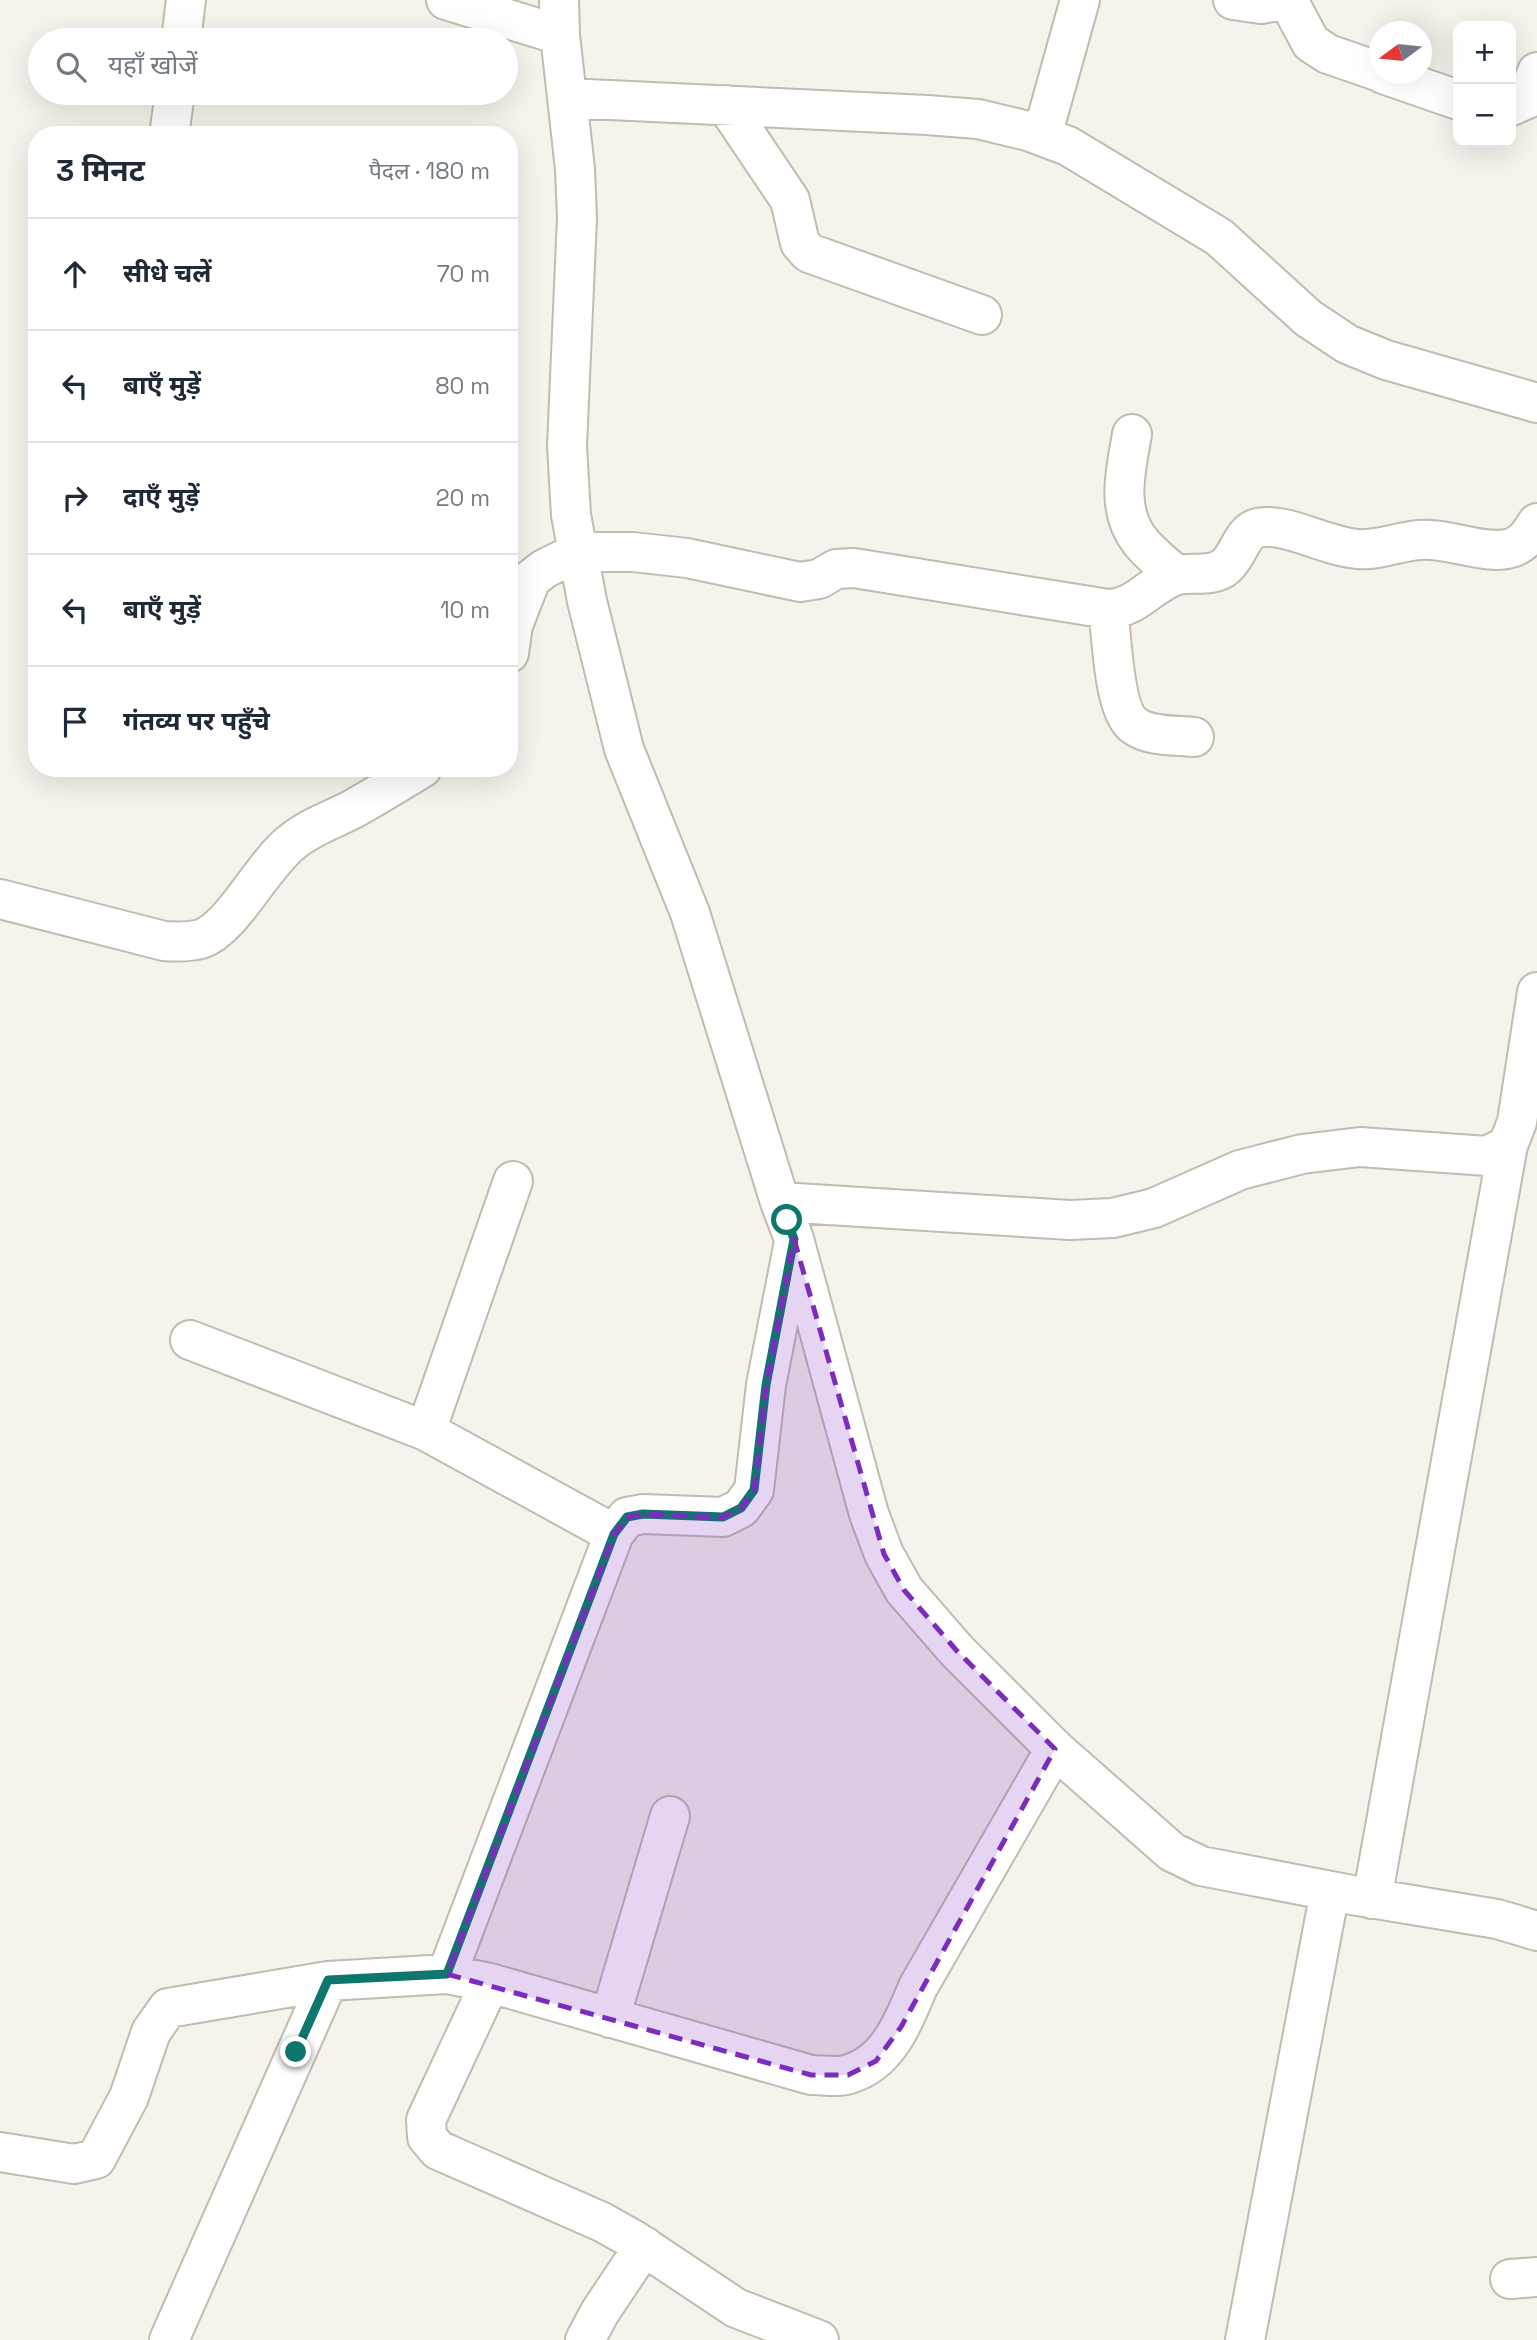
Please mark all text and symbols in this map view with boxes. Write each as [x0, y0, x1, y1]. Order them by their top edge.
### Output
north arrow [1369, 21, 1432, 84]
map controls [1453, 21, 1516, 147]
button: + [1453, 21, 1516, 84]
search box [28, 28, 518, 105]
icon: search [52, 48, 90, 86]
text: यहाँ खोजें [108, 48, 198, 82]
button: − [1453, 84, 1516, 147]
text: 3 मिनट [56, 151, 145, 190]
text: पैदल · 180 m [369, 156, 490, 186]
icon: ahead [56, 255, 94, 293]
text: सीधे चलें [123, 256, 212, 290]
text: 70 m [437, 259, 490, 289]
icon: left [56, 367, 94, 405]
text: बाएँ मुड़ें [123, 368, 201, 402]
text: 80 m [435, 371, 490, 401]
icon: right [56, 479, 94, 517]
text: दाएँ मुड़ें [123, 480, 199, 514]
text: 20 m [436, 483, 490, 513]
icon: left [56, 591, 94, 629]
text: बाएँ मुड़ें [123, 592, 201, 626]
text: 10 m [440, 595, 490, 625]
icon: arrive [56, 703, 94, 741]
text: गंतव्य पर पहुँचे [123, 704, 270, 738]
route start [771, 1204, 802, 1235]
route end [280, 2036, 311, 2067]

